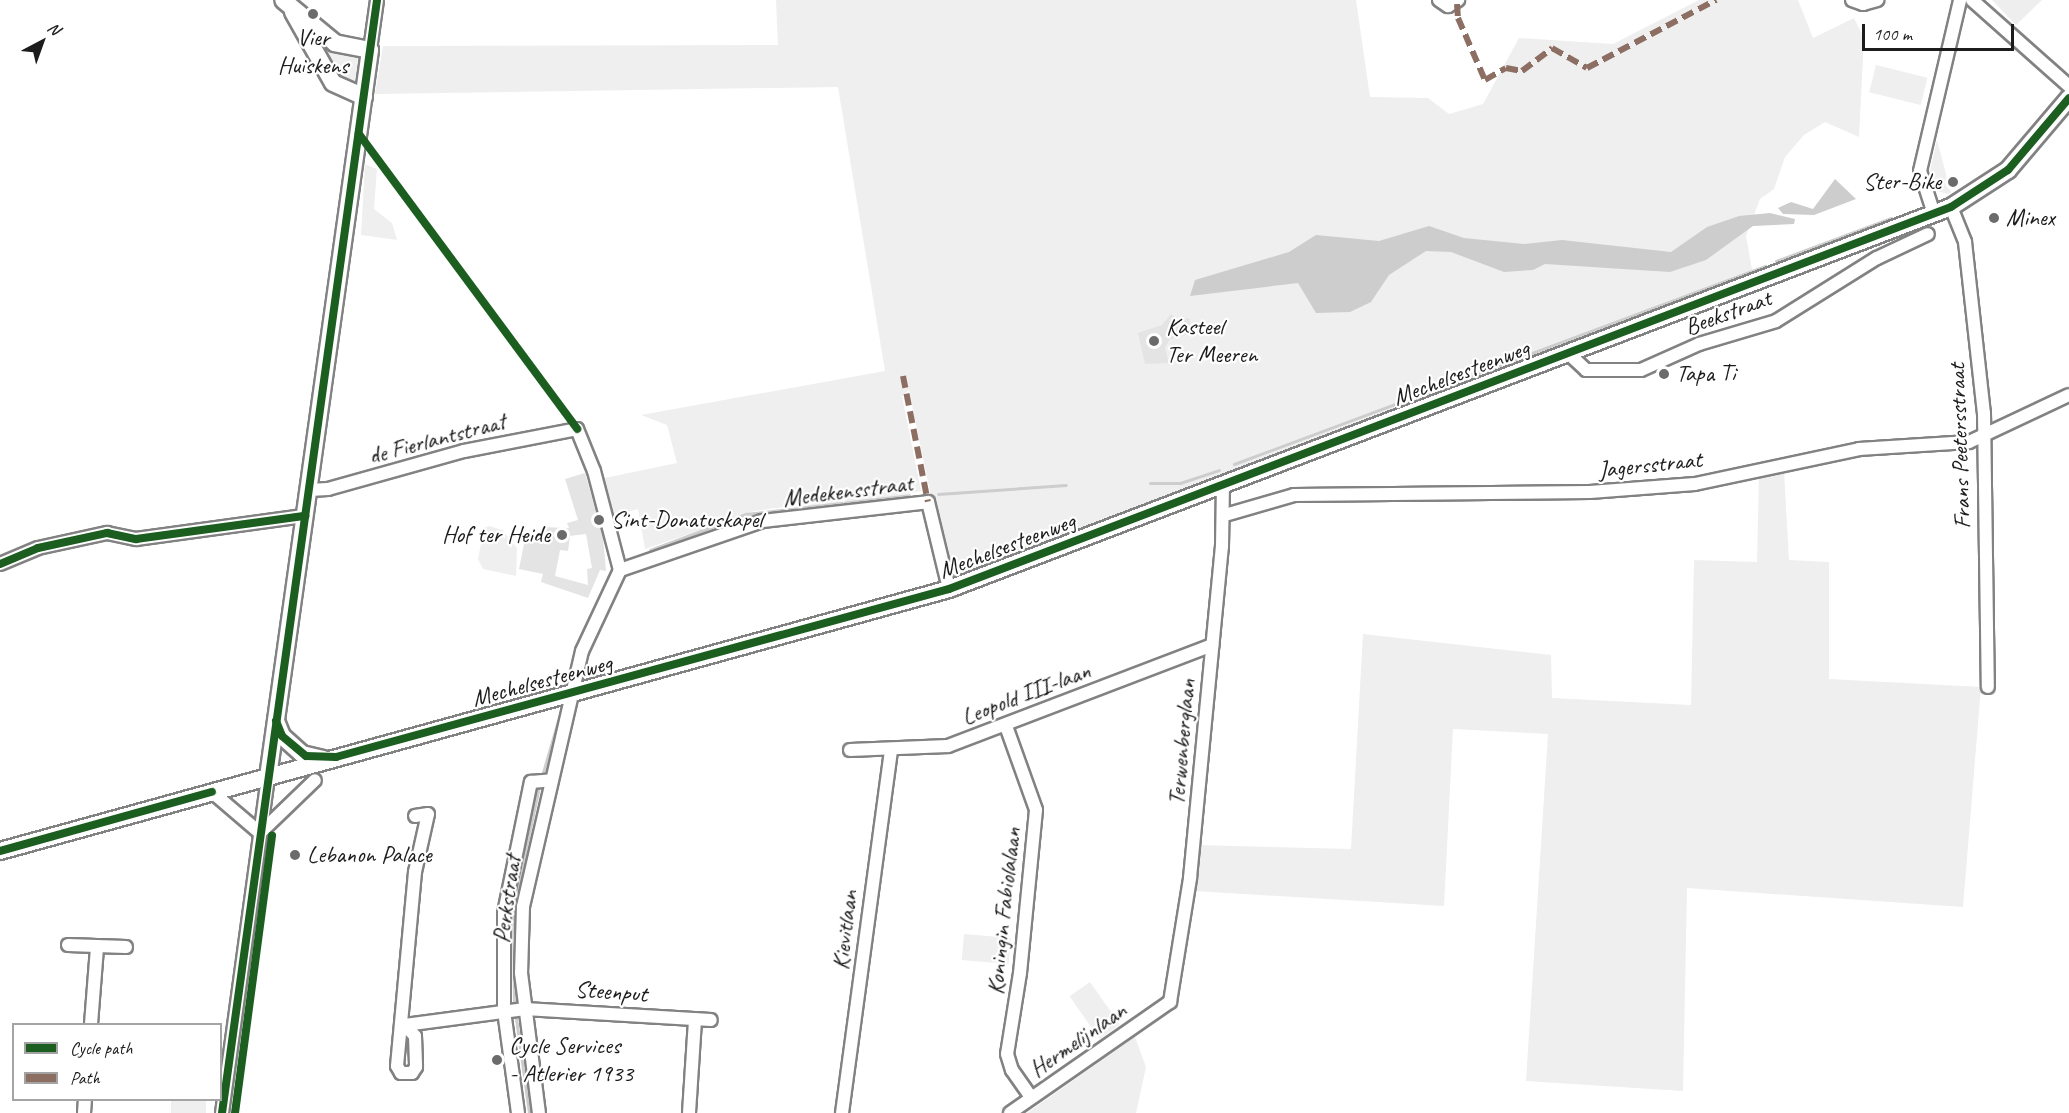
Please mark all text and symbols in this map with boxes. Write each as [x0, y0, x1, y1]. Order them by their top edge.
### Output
marker: Vier Huiskens [306, 7, 320, 21]
north arrow [12, 12, 72, 72]
scale bar [1865, 12, 2016, 50]
text: N [44, 18, 64, 39]
text: 100 m [1873, 23, 1912, 45]
place label: Vier Huiskens [278, 24, 348, 80]
place label: Ster-Bike [1863, 168, 1941, 196]
marker: Ster-Bike [1946, 175, 1960, 189]
place label: Minex [2006, 204, 2055, 232]
marker: Minex [1987, 211, 2001, 225]
street label: Beekstraat [1681, 284, 1775, 342]
place label: Kasteel Ter Meeren [1166, 313, 1257, 369]
marker: Kasteel Ter Meeren [1147, 334, 1161, 348]
street label: Mechelsesteenweg [1389, 334, 1533, 412]
place label: Tapa Ti [1676, 360, 1735, 388]
street label: Frans Peetersstraat [1943, 362, 1977, 530]
marker: Tapa Ti [1657, 367, 1671, 381]
street label: de Fierlantstraat [365, 407, 509, 471]
street label: Jagersstraat [1597, 445, 1703, 485]
street label: Medekensstraat [781, 469, 915, 513]
place label: Sint-Donatuskapel [611, 506, 762, 534]
street label: Mechelsesteenweg [935, 507, 1079, 585]
marker: Sint-Donatuskapel [592, 513, 606, 527]
place label: Hof ter Heide [442, 521, 550, 549]
marker: Hof ter Heide [555, 528, 569, 542]
street label: Mechelsesteenweg [469, 649, 615, 713]
street label: Leopold III-laan [958, 656, 1094, 732]
street label: Terwenberglaan [1162, 678, 1202, 806]
street label: Koningin Fabiolalaan [981, 826, 1027, 996]
place label: Lebanon Palace [307, 841, 432, 869]
marker: Lebanon Palace [288, 848, 302, 862]
street label: Perkstraat [487, 853, 527, 945]
street label: Kievitlaan [826, 889, 864, 971]
street label: Steenput [574, 975, 648, 1009]
street label: Hermelijnlaan [1024, 996, 1132, 1084]
legend [12, 1023, 222, 1101]
place label: Cycle Services - Atlerier 1933 [509, 1032, 633, 1088]
text: Cycle path [70, 1037, 132, 1059]
marker: Cycle Services - Atlerier 1933 [490, 1053, 504, 1067]
text: Path [70, 1067, 100, 1089]

